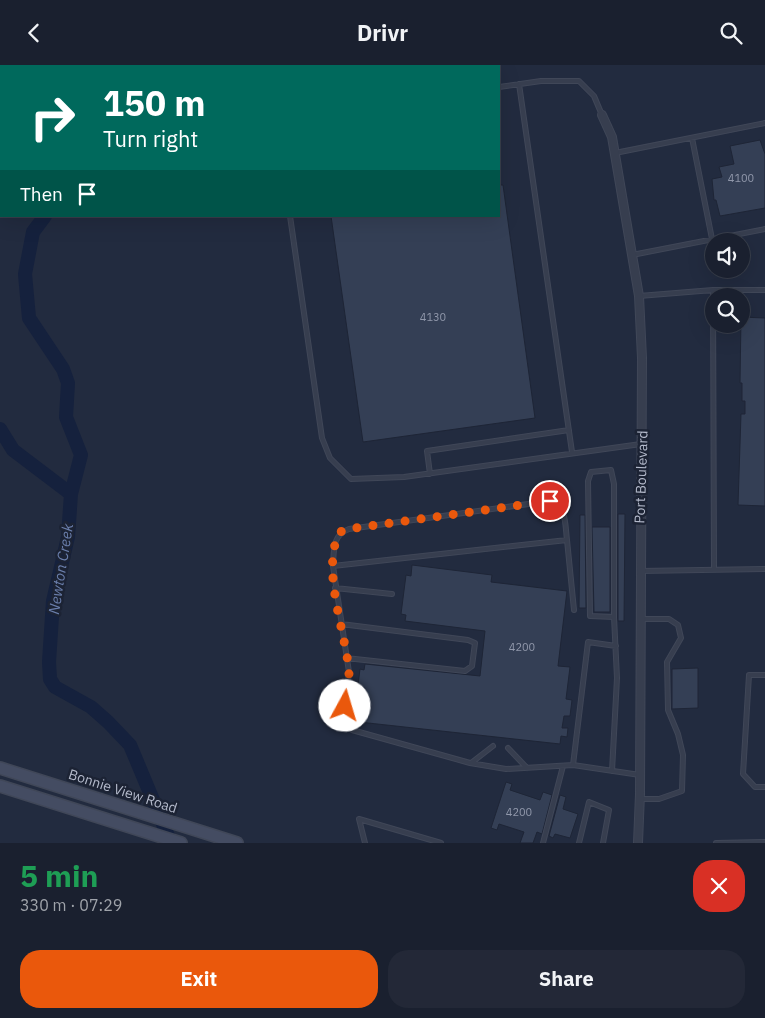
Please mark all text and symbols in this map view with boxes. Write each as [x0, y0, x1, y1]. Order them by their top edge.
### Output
text: Drivr [357, 18, 408, 47]
icon: back [20, 19, 48, 47]
icon: search [717, 19, 745, 47]
text: 150 m [103, 80, 206, 126]
icon: right [20, 85, 85, 150]
text: Turn right [103, 124, 198, 153]
house number: 4100 [728, 171, 754, 185]
icon: arrive [73, 180, 101, 208]
text: Then [20, 182, 63, 206]
map controls [705, 233, 750, 333]
button: sound [705, 233, 750, 278]
button: search [705, 288, 750, 333]
house number: 4130 [420, 310, 446, 324]
street label: Port Boulevard [630, 430, 652, 524]
pin [529, 480, 571, 522]
icon: arrive [536, 487, 564, 515]
water label: Newton Creek [44, 522, 77, 616]
house number: 4200 [509, 640, 535, 654]
position arrow [318, 679, 370, 731]
street label: Bonnie View Road [66, 765, 180, 817]
house number: 4200 [506, 805, 532, 819]
text: 5 min [20, 856, 98, 895]
button: close [693, 860, 745, 912]
text: 330 m · 07:29 [20, 895, 122, 915]
button: Exit [20, 950, 378, 1008]
button: Share [388, 950, 745, 1008]

